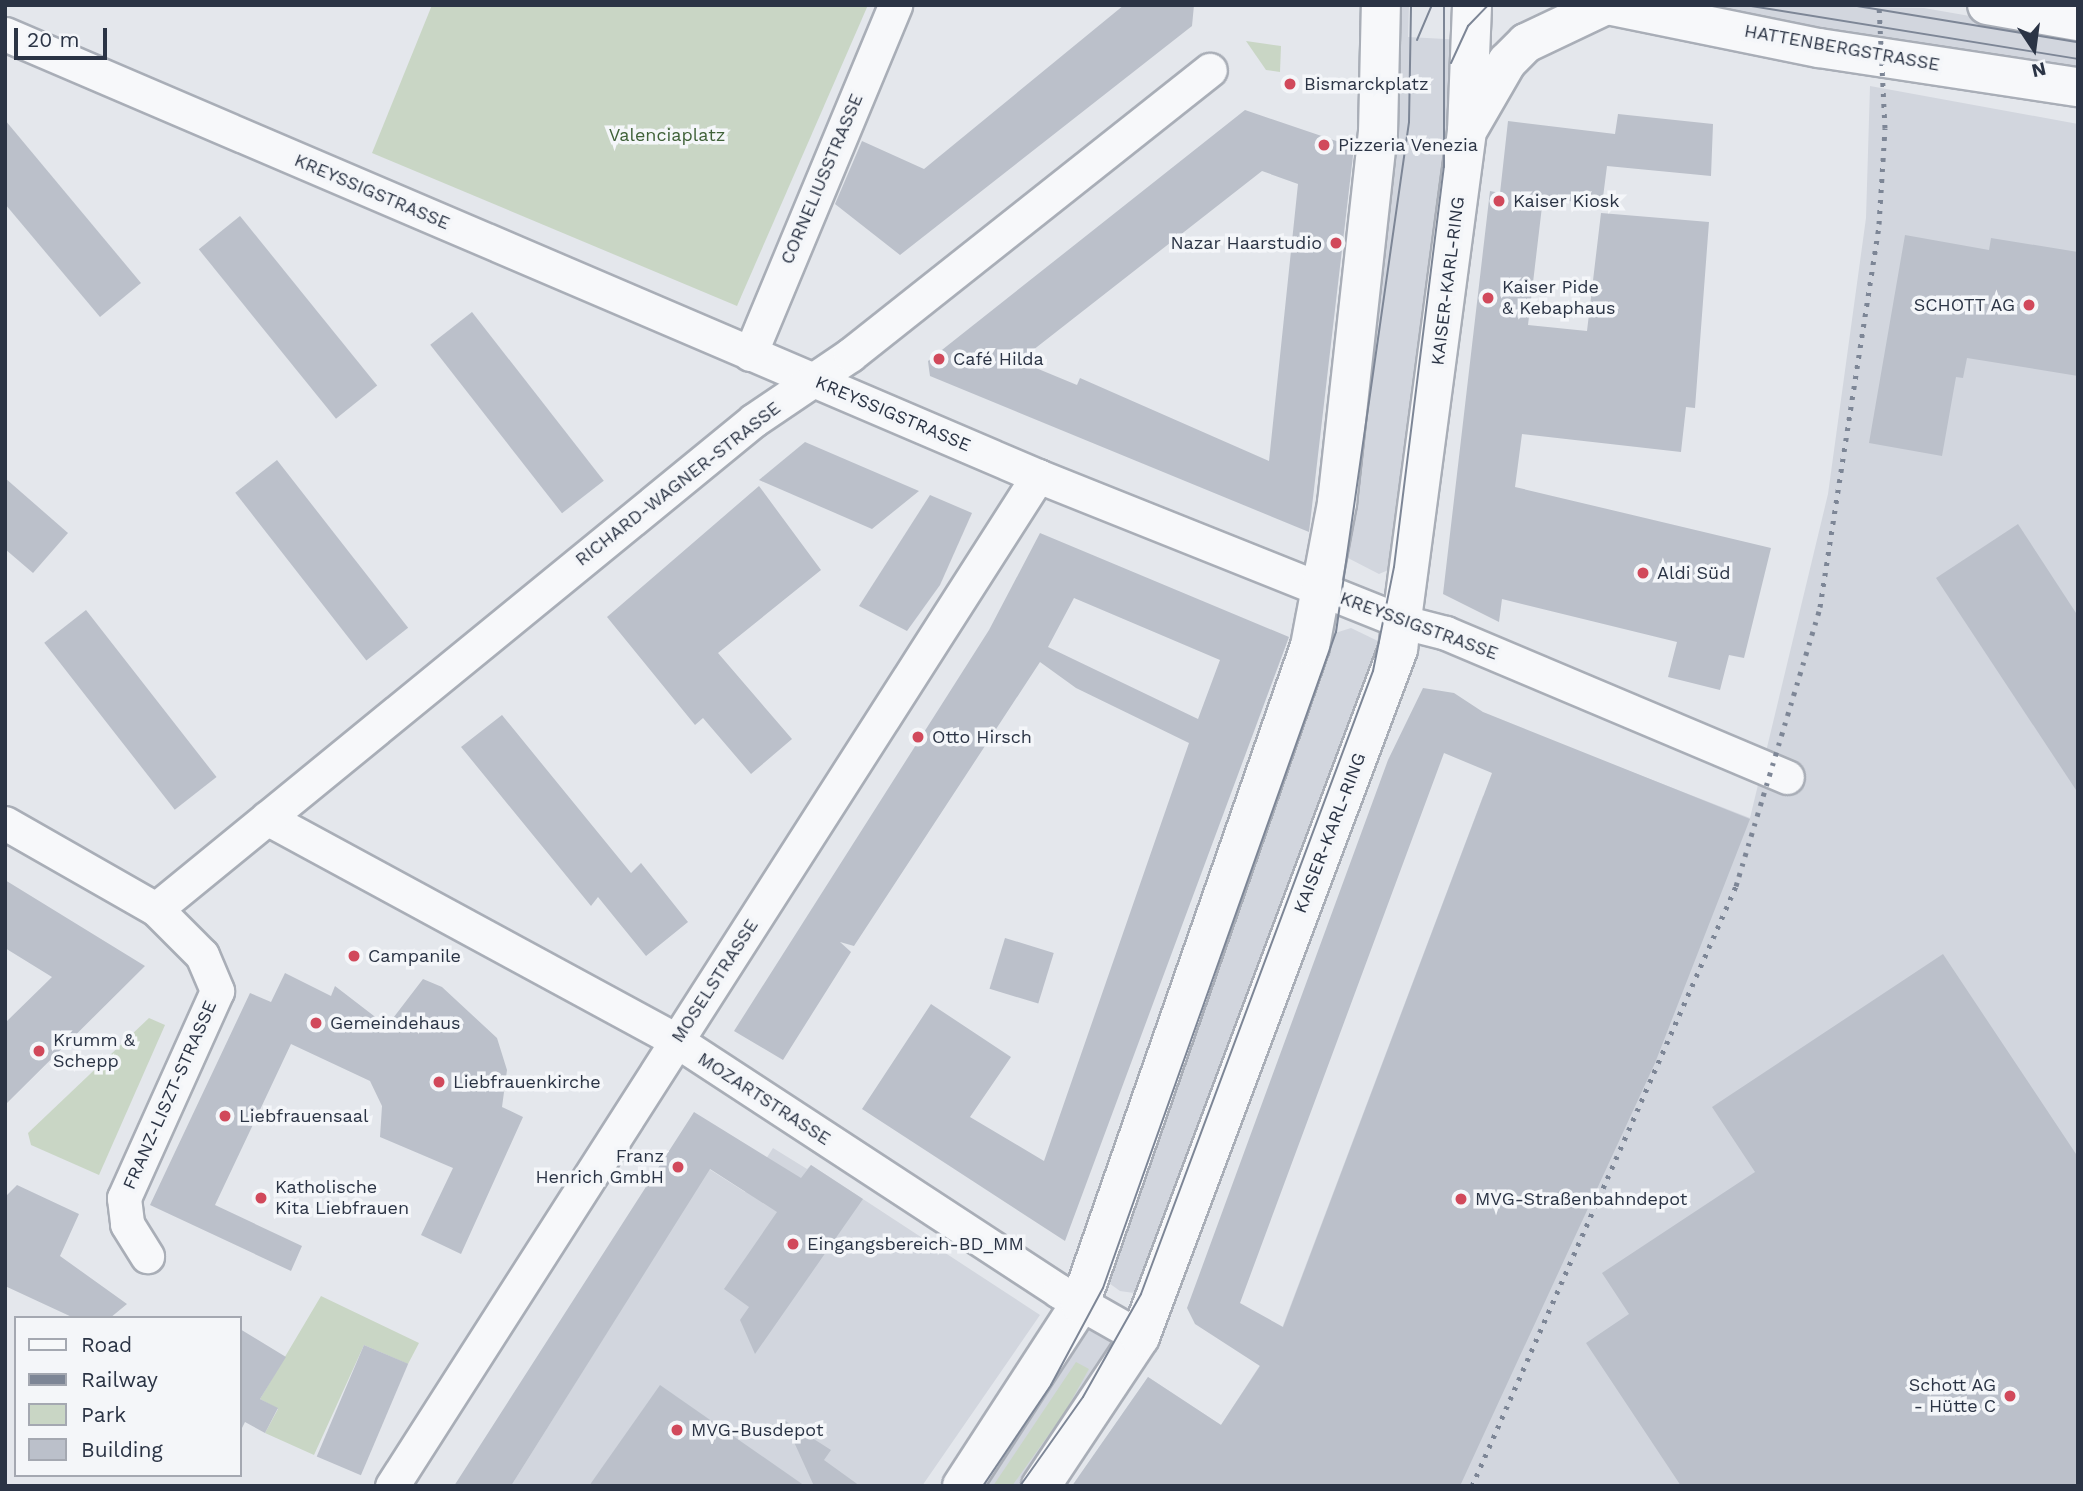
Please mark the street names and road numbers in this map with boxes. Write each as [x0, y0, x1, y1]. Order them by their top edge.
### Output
street label: HATTENBERGSTRASSE [1743, 20, 1941, 76]
street label: CORNELIUSSTRASSE [776, 91, 868, 267]
street label: KREYSSIGSTRASSE [291, 149, 453, 235]
street label: KAISER-KARL-RING [1427, 195, 1469, 367]
street label: KREYSSIGSTRASSE [812, 371, 974, 457]
street label: RICHARD-WAGNER-STRASSE [571, 397, 785, 571]
street label: KREYSSIGSTRASSE [1337, 587, 1501, 665]
street label: KAISER-KARL-RING [1289, 750, 1371, 916]
street label: MOSELSTRASSE [667, 915, 763, 1047]
street label: FRANZ-LISZT-STRASSE [119, 997, 221, 1193]
street label: MOZARTSTRASSE [694, 1048, 834, 1150]

